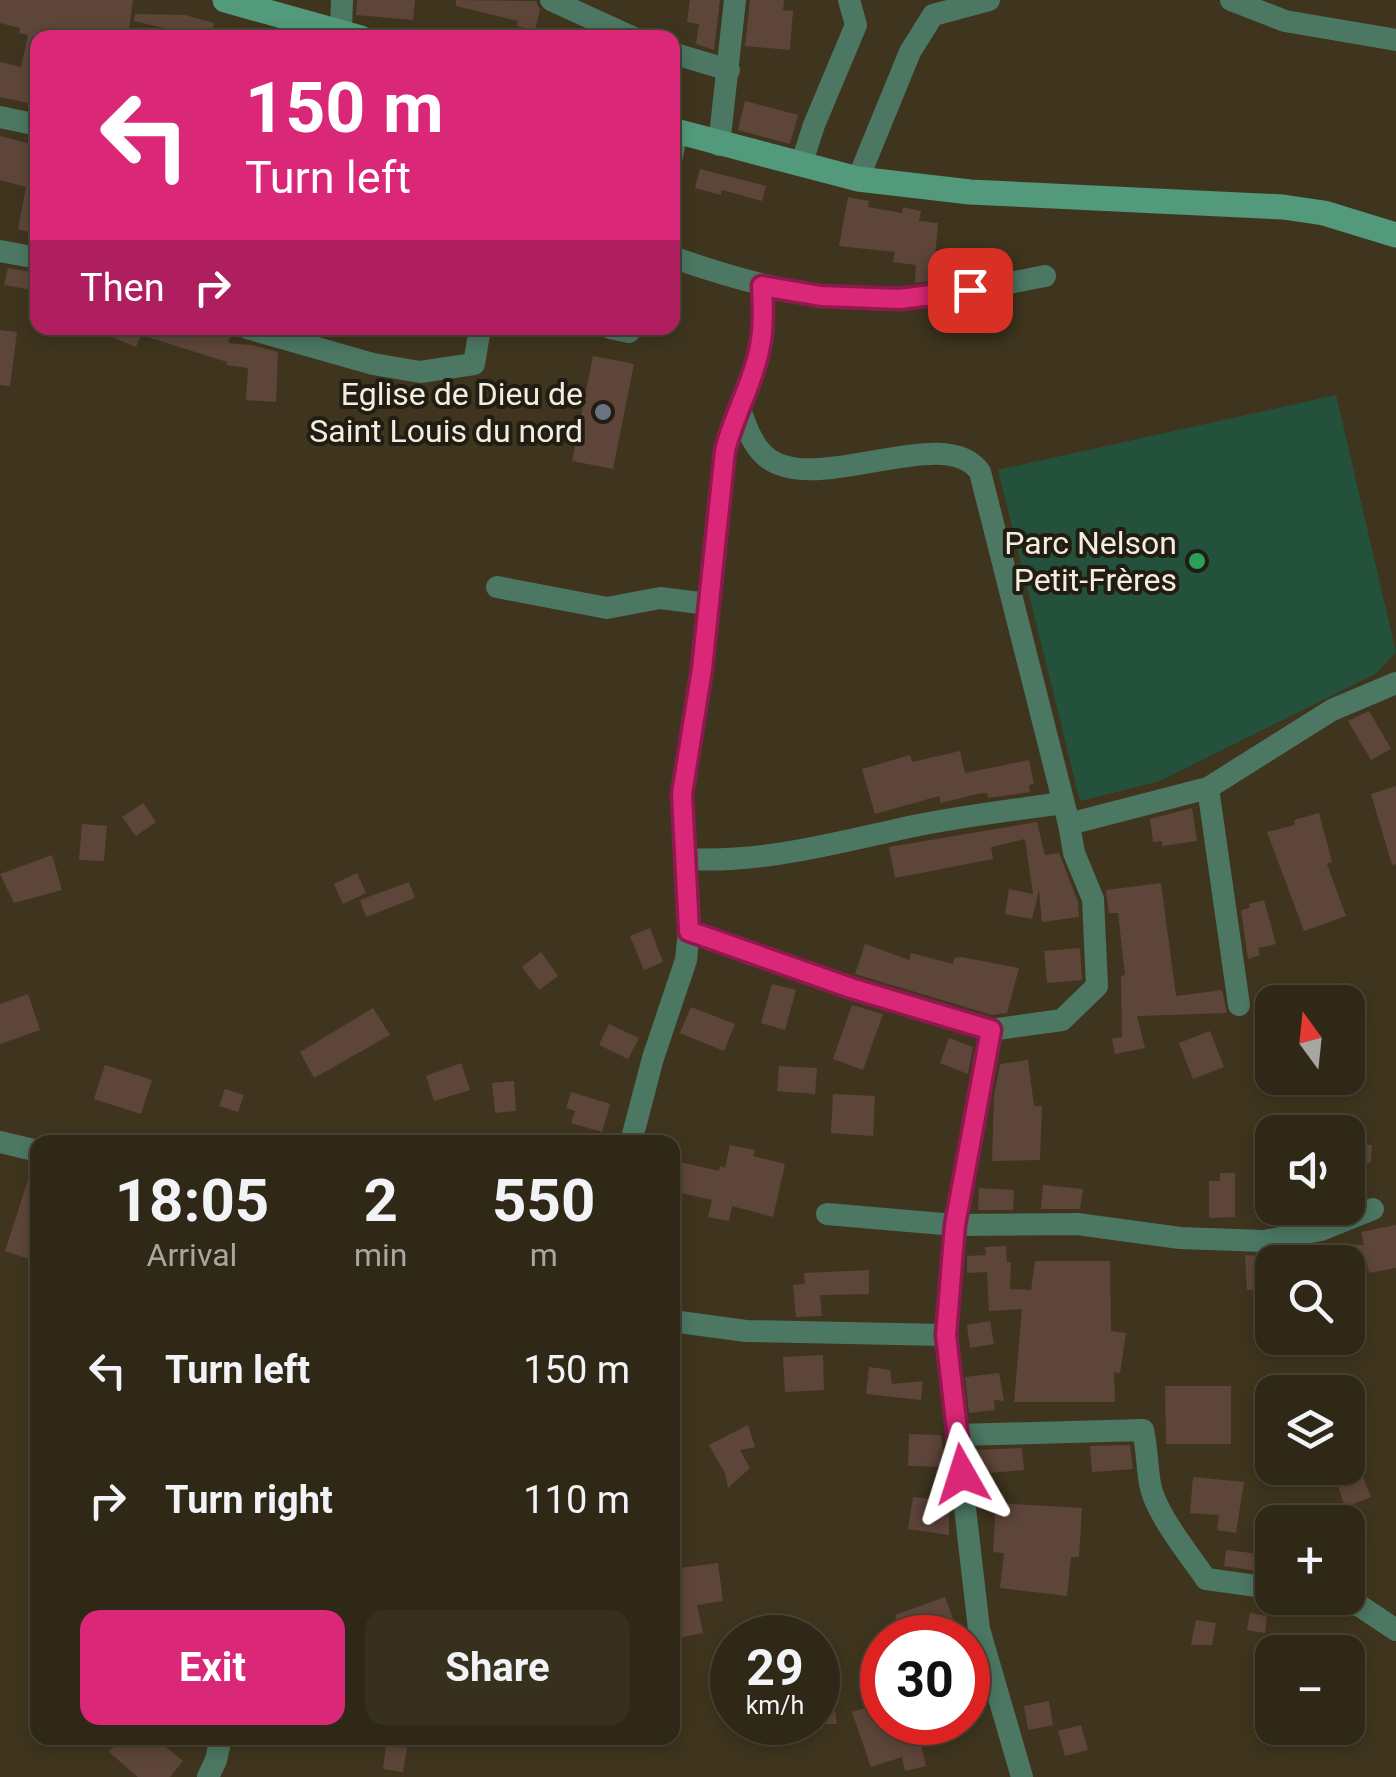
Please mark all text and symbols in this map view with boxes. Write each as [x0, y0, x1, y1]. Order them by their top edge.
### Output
text: 150 m [245, 67, 444, 149]
icon: left [80, 70, 210, 200]
text: Turn left [245, 151, 411, 204]
pin [928, 248, 1013, 333]
icon: right [185, 260, 240, 315]
icon: arrive [943, 263, 998, 318]
text: Then [80, 266, 165, 310]
place label: Eglise de Dieu de Saint Louis du nord [309, 375, 583, 450]
marker: Eglise de Dieu de Saint Louis du nord [592, 401, 614, 423]
place label: Parc Nelson Petit-Frères [1004, 524, 1177, 599]
marker: Parc Nelson Petit-Frères [1186, 550, 1208, 572]
north arrow [1255, 985, 1365, 1095]
map controls [1255, 985, 1365, 1745]
button: sound [1255, 1115, 1365, 1225]
text: 18:05 [115, 1165, 269, 1236]
text: 2 [363, 1165, 398, 1236]
text: 550 [492, 1165, 595, 1236]
text: Arrival [147, 1236, 237, 1274]
text: min [354, 1236, 407, 1274]
text: m [530, 1236, 558, 1274]
button: search [1255, 1245, 1365, 1355]
icon: left [80, 1343, 135, 1398]
text: Turn left [165, 1348, 310, 1392]
text: 150 m [523, 1348, 630, 1392]
button: layers [1255, 1375, 1365, 1485]
position arrow [910, 1422, 1014, 1526]
icon: right [80, 1473, 135, 1528]
text: Turn right [165, 1478, 333, 1522]
text: 110 m [523, 1478, 630, 1522]
button: + [1255, 1505, 1365, 1615]
button: Exit [80, 1610, 345, 1725]
button: Share [365, 1610, 630, 1725]
speed limit sign: 30 [860, 1615, 990, 1745]
button: − [1255, 1635, 1365, 1745]
text: 29 [746, 1639, 804, 1697]
text: km/h [746, 1691, 804, 1720]

